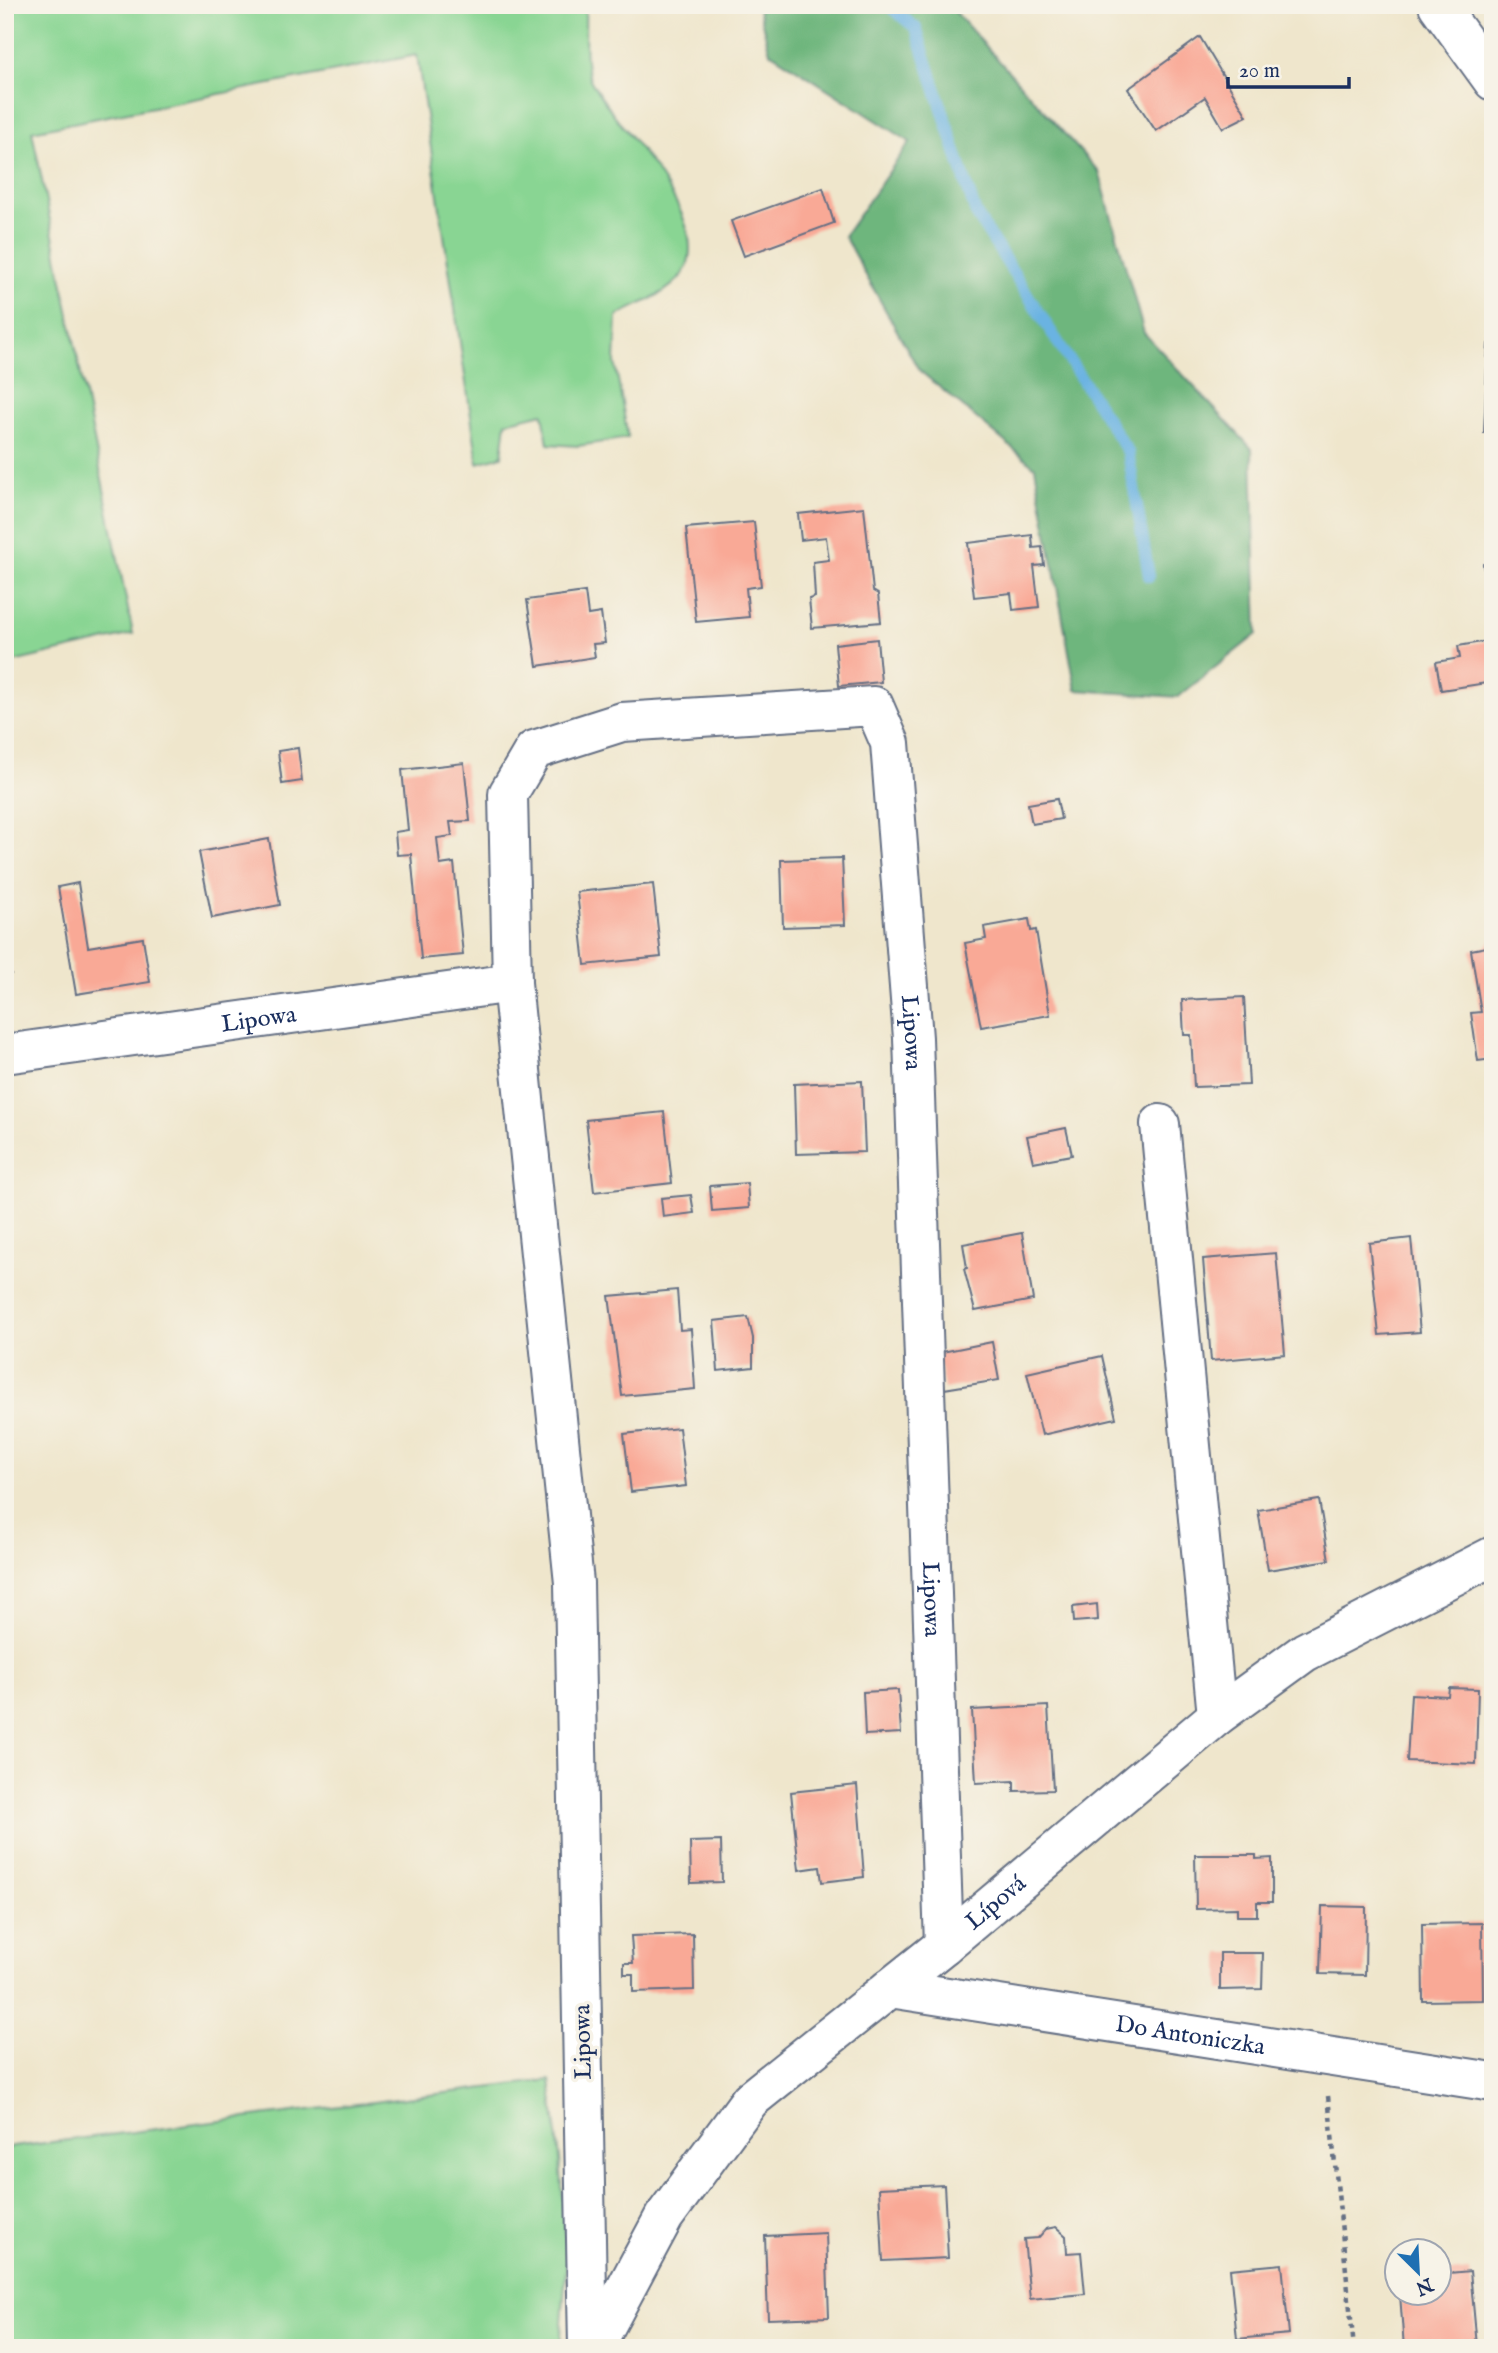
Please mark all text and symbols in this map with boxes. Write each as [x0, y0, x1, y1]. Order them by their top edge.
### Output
scale bar [1228, 46, 1349, 90]
text: 20 m [1239, 58, 1280, 85]
street label: Lipowa [893, 994, 928, 1071]
street label: Lipowa [219, 999, 299, 1041]
street label: Lipowa [914, 1561, 947, 1638]
street label: Lípová [959, 1868, 1034, 1938]
street label: Lipowa [567, 2003, 600, 2080]
street label: Do Antoniczka [1113, 2009, 1268, 2063]
north arrow [1382, 2238, 1452, 2308]
text: N [1411, 2271, 1437, 2300]

